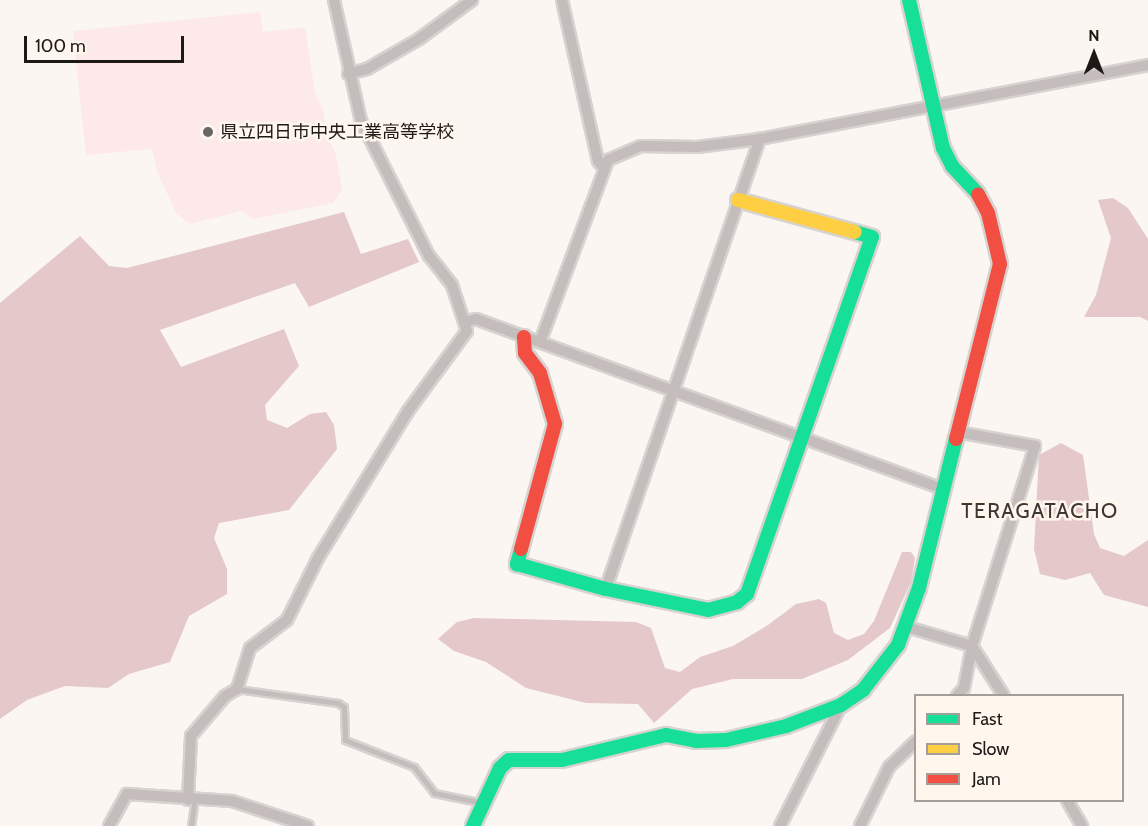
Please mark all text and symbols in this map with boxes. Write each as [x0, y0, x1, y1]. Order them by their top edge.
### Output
scale bar [27, 24, 188, 62]
north arrow [1064, 24, 1124, 84]
text: N [1088, 26, 1100, 45]
text: 100 m [35, 35, 86, 57]
place label: 県立四日市中央工業高等学校 [220, 121, 454, 143]
marker: 県立四日市中央工業高等学校 [201, 125, 215, 139]
district label: TERAGATACHO [961, 498, 1119, 524]
legend [914, 694, 1124, 802]
text: Fast [972, 708, 1003, 730]
text: Slow [972, 738, 1009, 760]
text: Jam [972, 768, 1001, 790]

